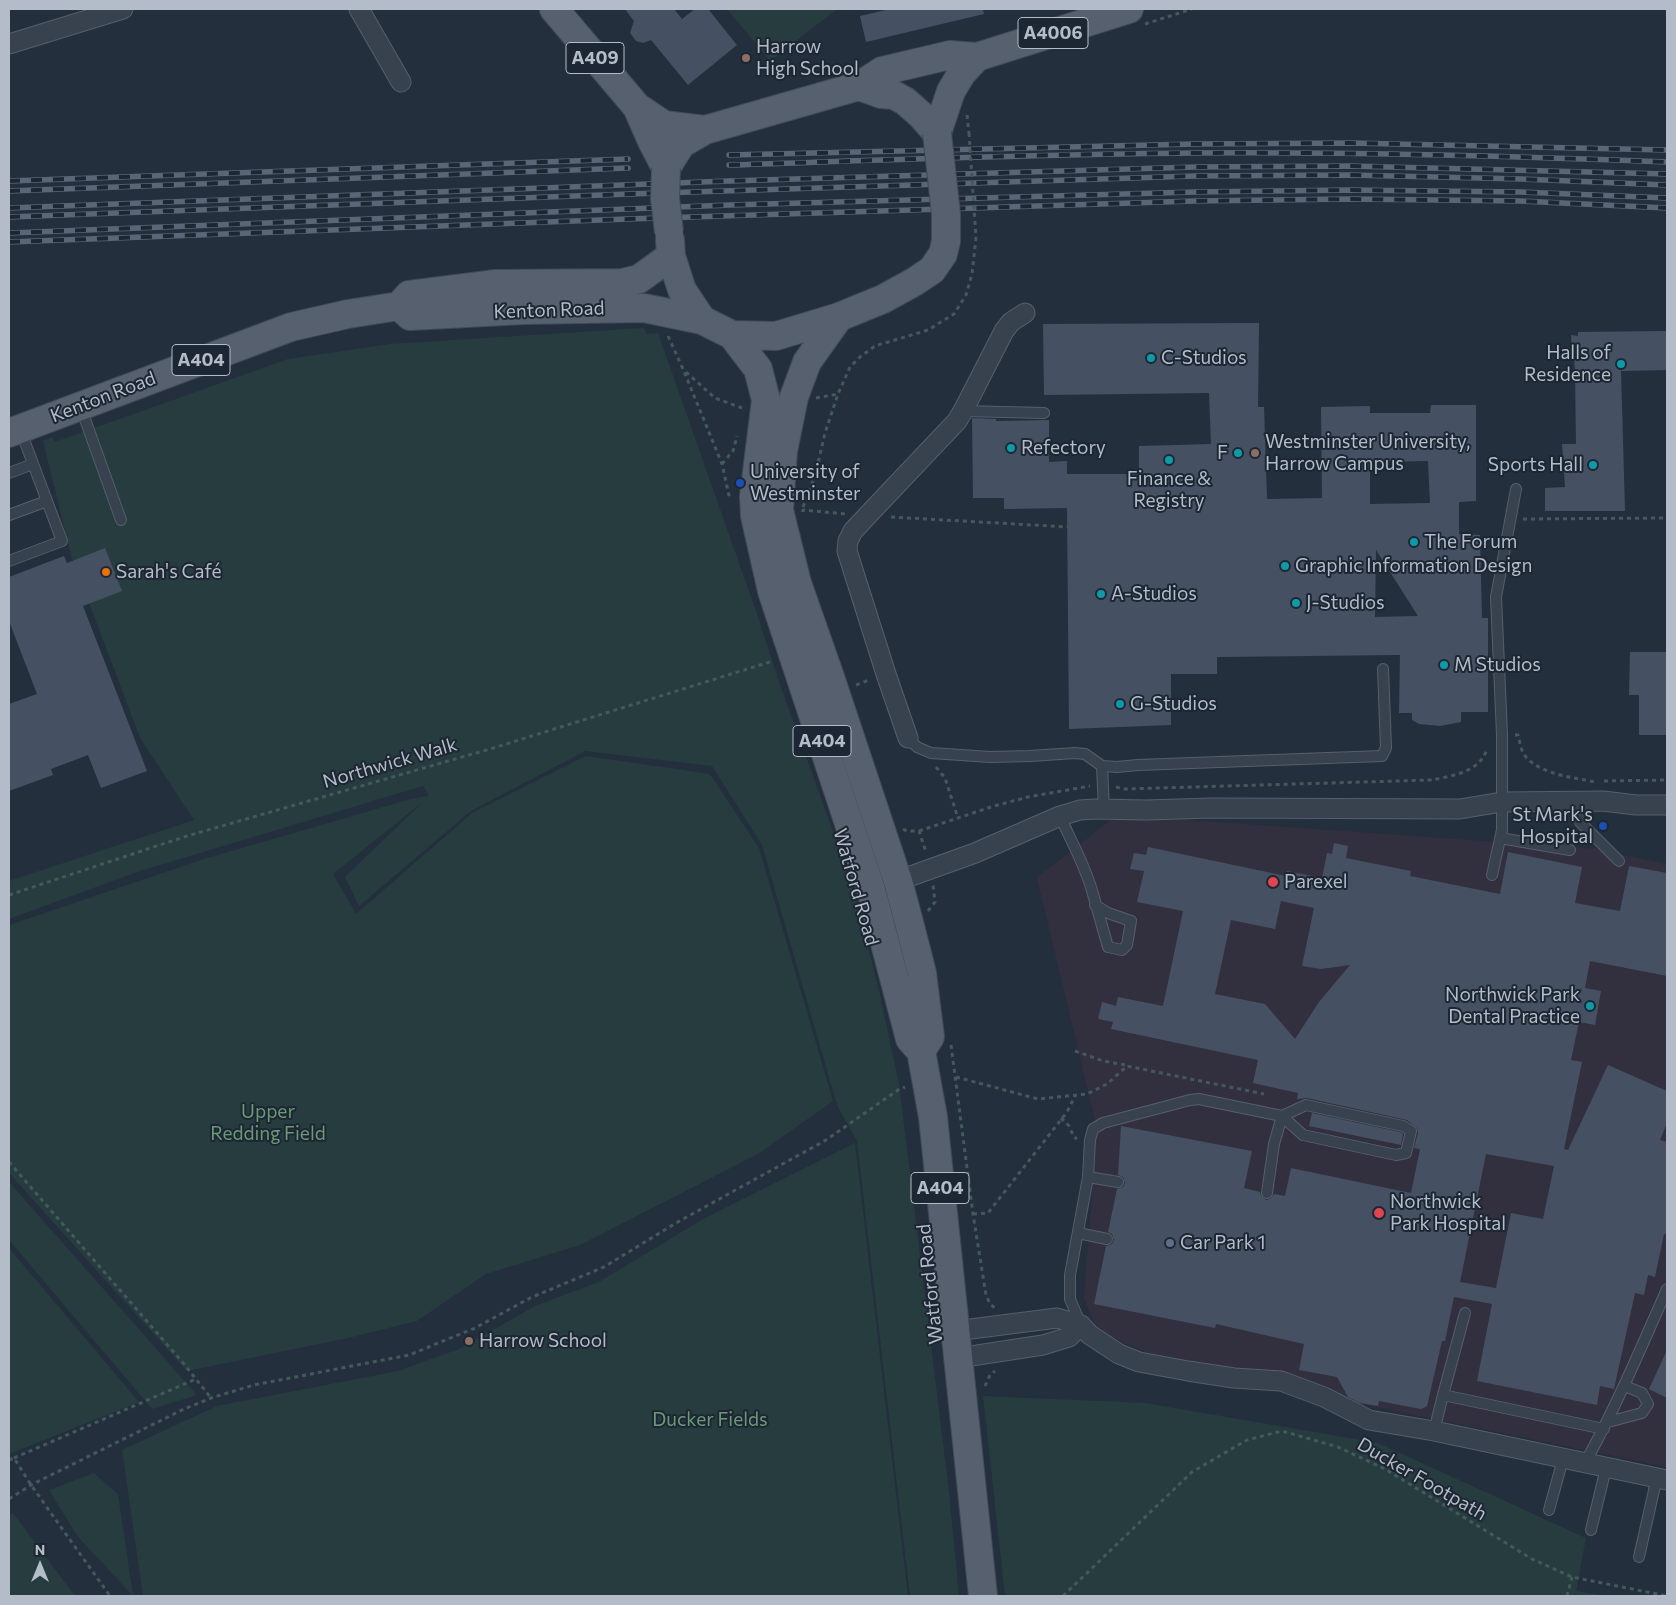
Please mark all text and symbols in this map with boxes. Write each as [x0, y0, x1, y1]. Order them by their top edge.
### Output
road number: A4006 [1018, 17, 1088, 48]
place label: Harrow High School [756, 36, 859, 80]
road number: A409 [566, 42, 624, 74]
marker: Harrow High School [740, 52, 752, 64]
street label: Kenton Road [493, 297, 605, 323]
place label: Halls of Residence [1524, 342, 1611, 386]
road number: A404 [172, 344, 230, 376]
place label: C-Studios [1161, 347, 1247, 369]
marker: C-Studios [1145, 352, 1157, 364]
marker: Halls of Residence [1615, 358, 1627, 370]
street label: Kenton Road [47, 366, 159, 428]
place label: Westminster University, Harrow Campus [1265, 431, 1470, 475]
place label: Refectory [1021, 437, 1106, 459]
marker: Refectory [1005, 442, 1017, 454]
place label: F [1217, 442, 1228, 464]
marker: F [1232, 447, 1244, 459]
marker: Westminster University, Harrow Campus [1249, 447, 1261, 459]
marker: Finance & Registry [1163, 454, 1175, 466]
place label: Sports Hall [1488, 454, 1583, 476]
marker: Sports Hall [1587, 459, 1599, 471]
place label: University of Westminster [750, 461, 861, 505]
place label: Finance & Registry [1127, 468, 1211, 512]
marker: University of Westminster [734, 477, 746, 489]
place label: The Forum [1424, 531, 1517, 553]
marker: The Forum [1408, 536, 1420, 548]
place label: Graphic Information Design [1295, 555, 1532, 577]
marker: Graphic Information Design [1279, 560, 1291, 572]
place label: Sarah's Café [116, 561, 221, 583]
marker: Sarah's Café [100, 566, 112, 578]
place label: A-Studios [1111, 583, 1197, 605]
marker: A-Studios [1095, 588, 1107, 600]
place label: J-Studios [1306, 592, 1385, 614]
marker: J-Studios [1290, 597, 1302, 609]
place label: M Studios [1454, 654, 1541, 676]
marker: M Studios [1438, 659, 1450, 671]
place label: G-Studios [1130, 693, 1217, 715]
marker: G-Studios [1114, 698, 1126, 710]
road number: A404 [793, 726, 851, 756]
street label: Northwick Walk [320, 733, 460, 793]
place label: St Mark's Hospital [1512, 804, 1593, 848]
marker: St Mark's Hospital [1597, 820, 1609, 832]
street label: Watford Road [828, 826, 884, 948]
place label: Parexel [1284, 871, 1348, 893]
marker: Parexel [1266, 875, 1280, 889]
place label: Northwick Park Dental Practice [1445, 984, 1580, 1028]
marker: Northwick Park Dental Practice [1584, 1000, 1596, 1012]
park label: Upper Redding Field [210, 1101, 326, 1145]
road number: A404 [911, 1172, 969, 1204]
place label: Northwick Park Hospital [1390, 1191, 1506, 1235]
marker: Northwick Park Hospital [1372, 1206, 1386, 1220]
street label: Watford Road [912, 1223, 948, 1345]
place label: Car Park 1 [1180, 1232, 1266, 1254]
marker: Car Park 1 [1164, 1237, 1176, 1249]
place label: Harrow School [479, 1330, 607, 1352]
marker: Harrow School [463, 1335, 475, 1347]
park label: Ducker Fields [652, 1409, 768, 1431]
street label: Ducker Footpath [1353, 1433, 1491, 1525]
north arrow [15, 1540, 65, 1590]
text: N [35, 1541, 45, 1558]

